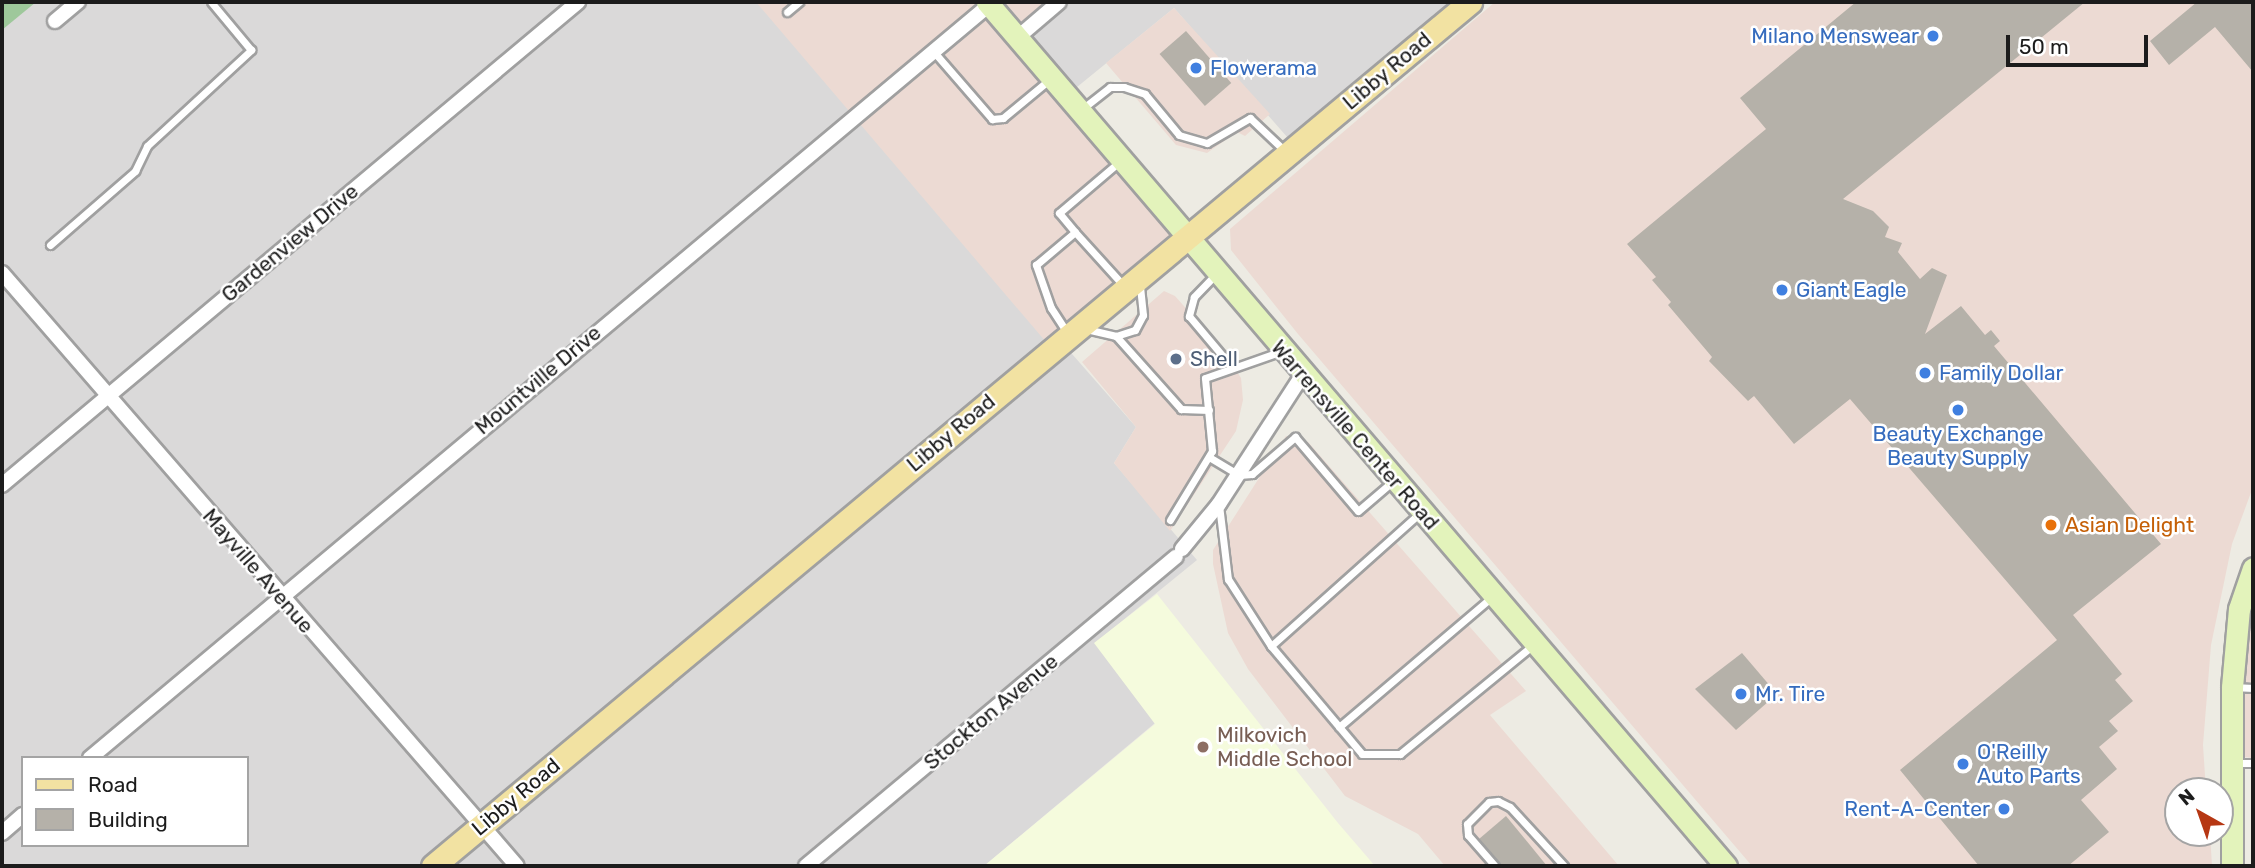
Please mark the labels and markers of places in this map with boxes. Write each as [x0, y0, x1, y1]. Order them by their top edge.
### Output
place label: Milano Menswear [1751, 23, 1919, 49]
marker: Milano Menswear [1925, 28, 1941, 44]
place label: Flowerama [1210, 55, 1317, 81]
marker: Flowerama [1188, 60, 1204, 76]
place label: Giant Eagle [1796, 277, 1907, 303]
marker: Giant Eagle [1774, 282, 1790, 298]
place label: Shell [1190, 346, 1238, 372]
marker: Shell [1168, 351, 1184, 367]
place label: Family Dollar [1939, 360, 2064, 386]
marker: Family Dollar [1917, 365, 1933, 381]
marker: Beauty Exchange Beauty Supply [1950, 402, 1966, 418]
place label: Beauty Exchange Beauty Supply [1872, 421, 2044, 471]
place label: Asian Delight [2065, 512, 2194, 538]
marker: Asian Delight [2043, 517, 2059, 533]
place label: Mr. Tire [1755, 681, 1826, 707]
marker: Mr. Tire [1733, 686, 1749, 702]
place label: Milkovich Middle School [1217, 722, 1352, 772]
marker: Milkovich Middle School [1195, 739, 1211, 755]
place label: O'Reilly Auto Parts [1977, 739, 2081, 789]
marker: O'Reilly Auto Parts [1955, 756, 1971, 772]
place label: Rent-A-Center [1844, 796, 1990, 822]
marker: Rent-A-Center [1996, 801, 2012, 817]

